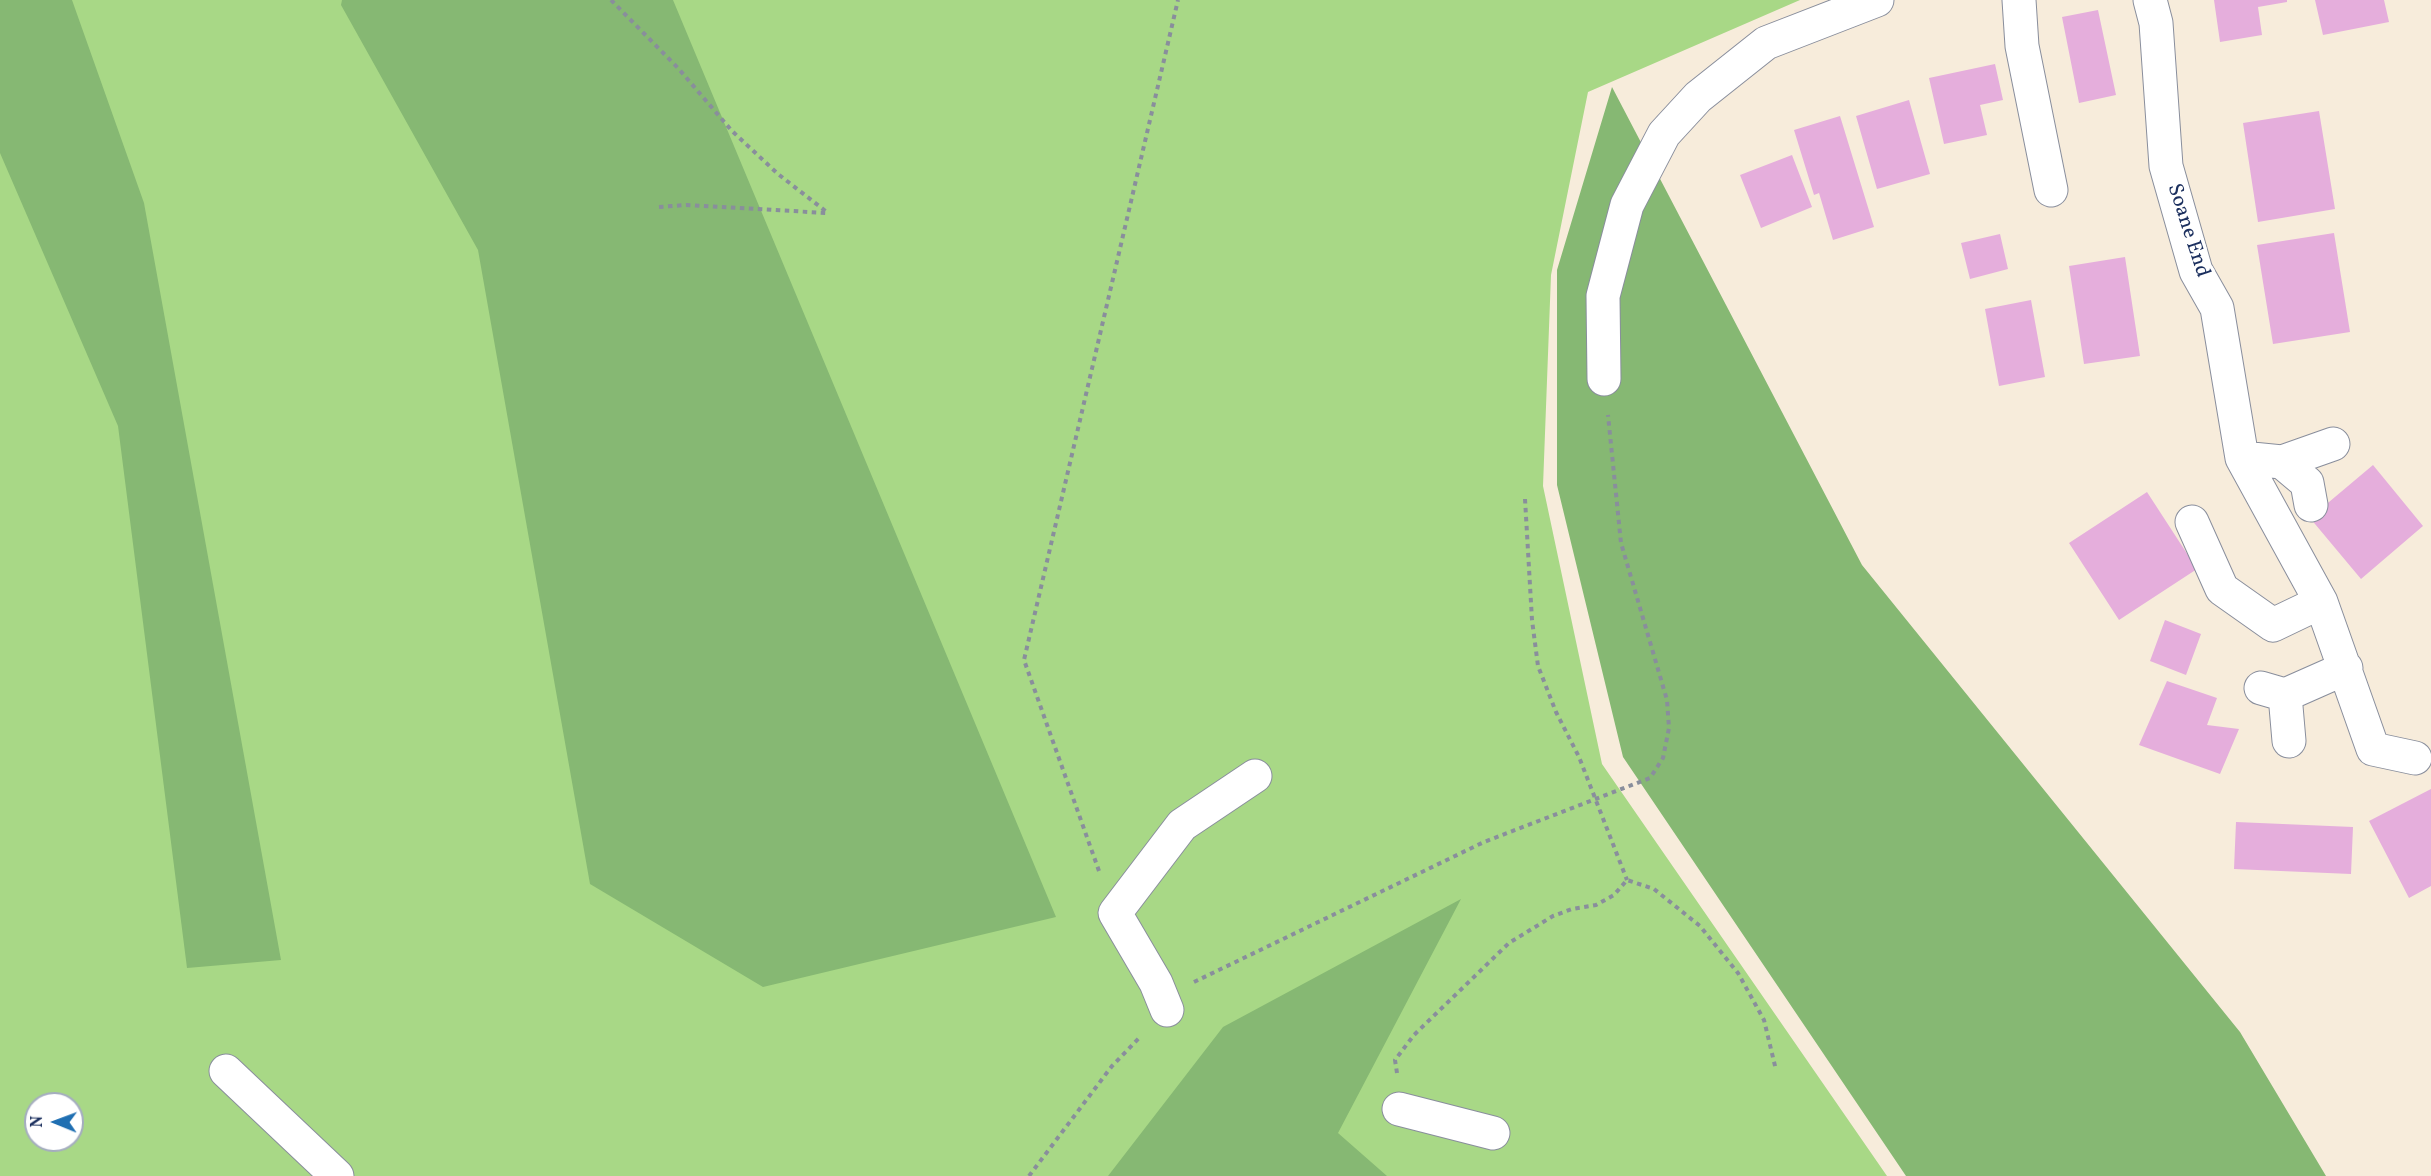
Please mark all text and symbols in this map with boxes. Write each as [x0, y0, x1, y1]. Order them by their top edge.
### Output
street label: Soane End [2160, 181, 2214, 281]
north arrow [24, 1092, 84, 1152]
text: N [27, 1116, 49, 1128]

